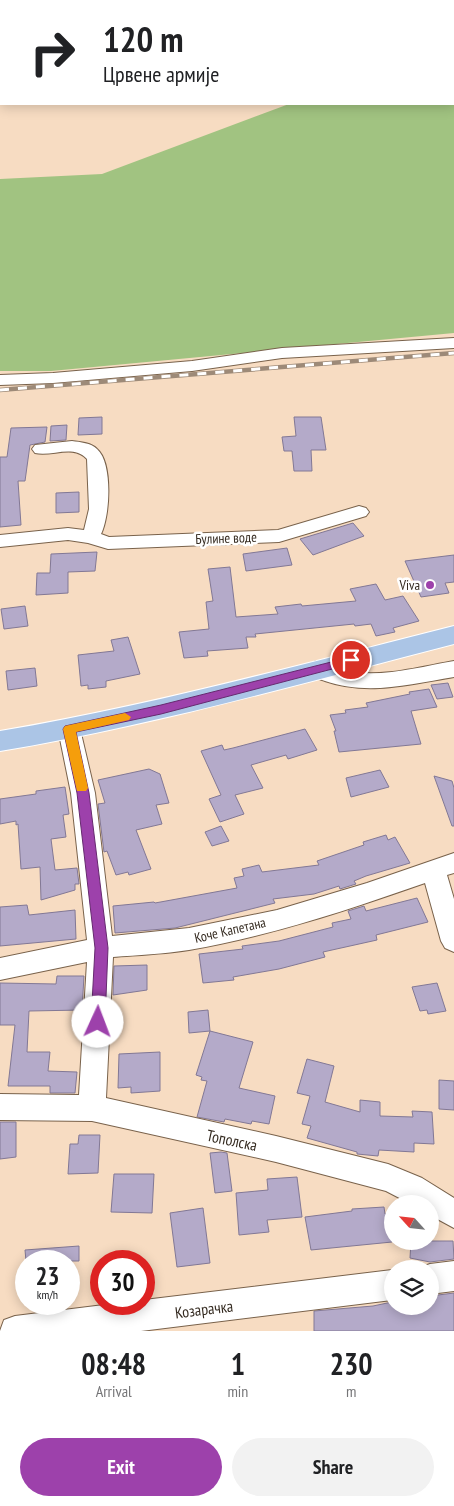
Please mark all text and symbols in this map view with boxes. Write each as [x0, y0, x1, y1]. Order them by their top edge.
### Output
text: 120 m [103, 16, 184, 62]
icon: right [20, 20, 85, 85]
text: Црвене армије [103, 60, 219, 88]
street label: Булине воде [195, 528, 257, 548]
place label: Viva [398, 576, 420, 594]
marker: Viva [424, 579, 436, 591]
pin [330, 639, 372, 681]
icon: arrive [337, 646, 365, 674]
street label: Коче Капетана [193, 913, 267, 947]
position arrow [71, 995, 123, 1047]
street label: Тополска [205, 1125, 259, 1155]
north arrow [384, 1195, 439, 1250]
map controls [384, 1195, 439, 1315]
speed limit sign: 30 [90, 1250, 155, 1315]
text: 23 [36, 1260, 59, 1292]
button: layers [384, 1260, 439, 1315]
text: km/h [37, 1287, 58, 1302]
street label: Козарачка [174, 1296, 234, 1322]
text: 08:48 [81, 1344, 146, 1383]
text: 1 [231, 1344, 245, 1383]
text: 230 [330, 1344, 373, 1383]
text: Arrival [96, 1381, 132, 1401]
text: min [227, 1381, 248, 1401]
text: m [346, 1381, 356, 1401]
button: Exit [20, 1438, 222, 1496]
button: Share [232, 1438, 434, 1496]

